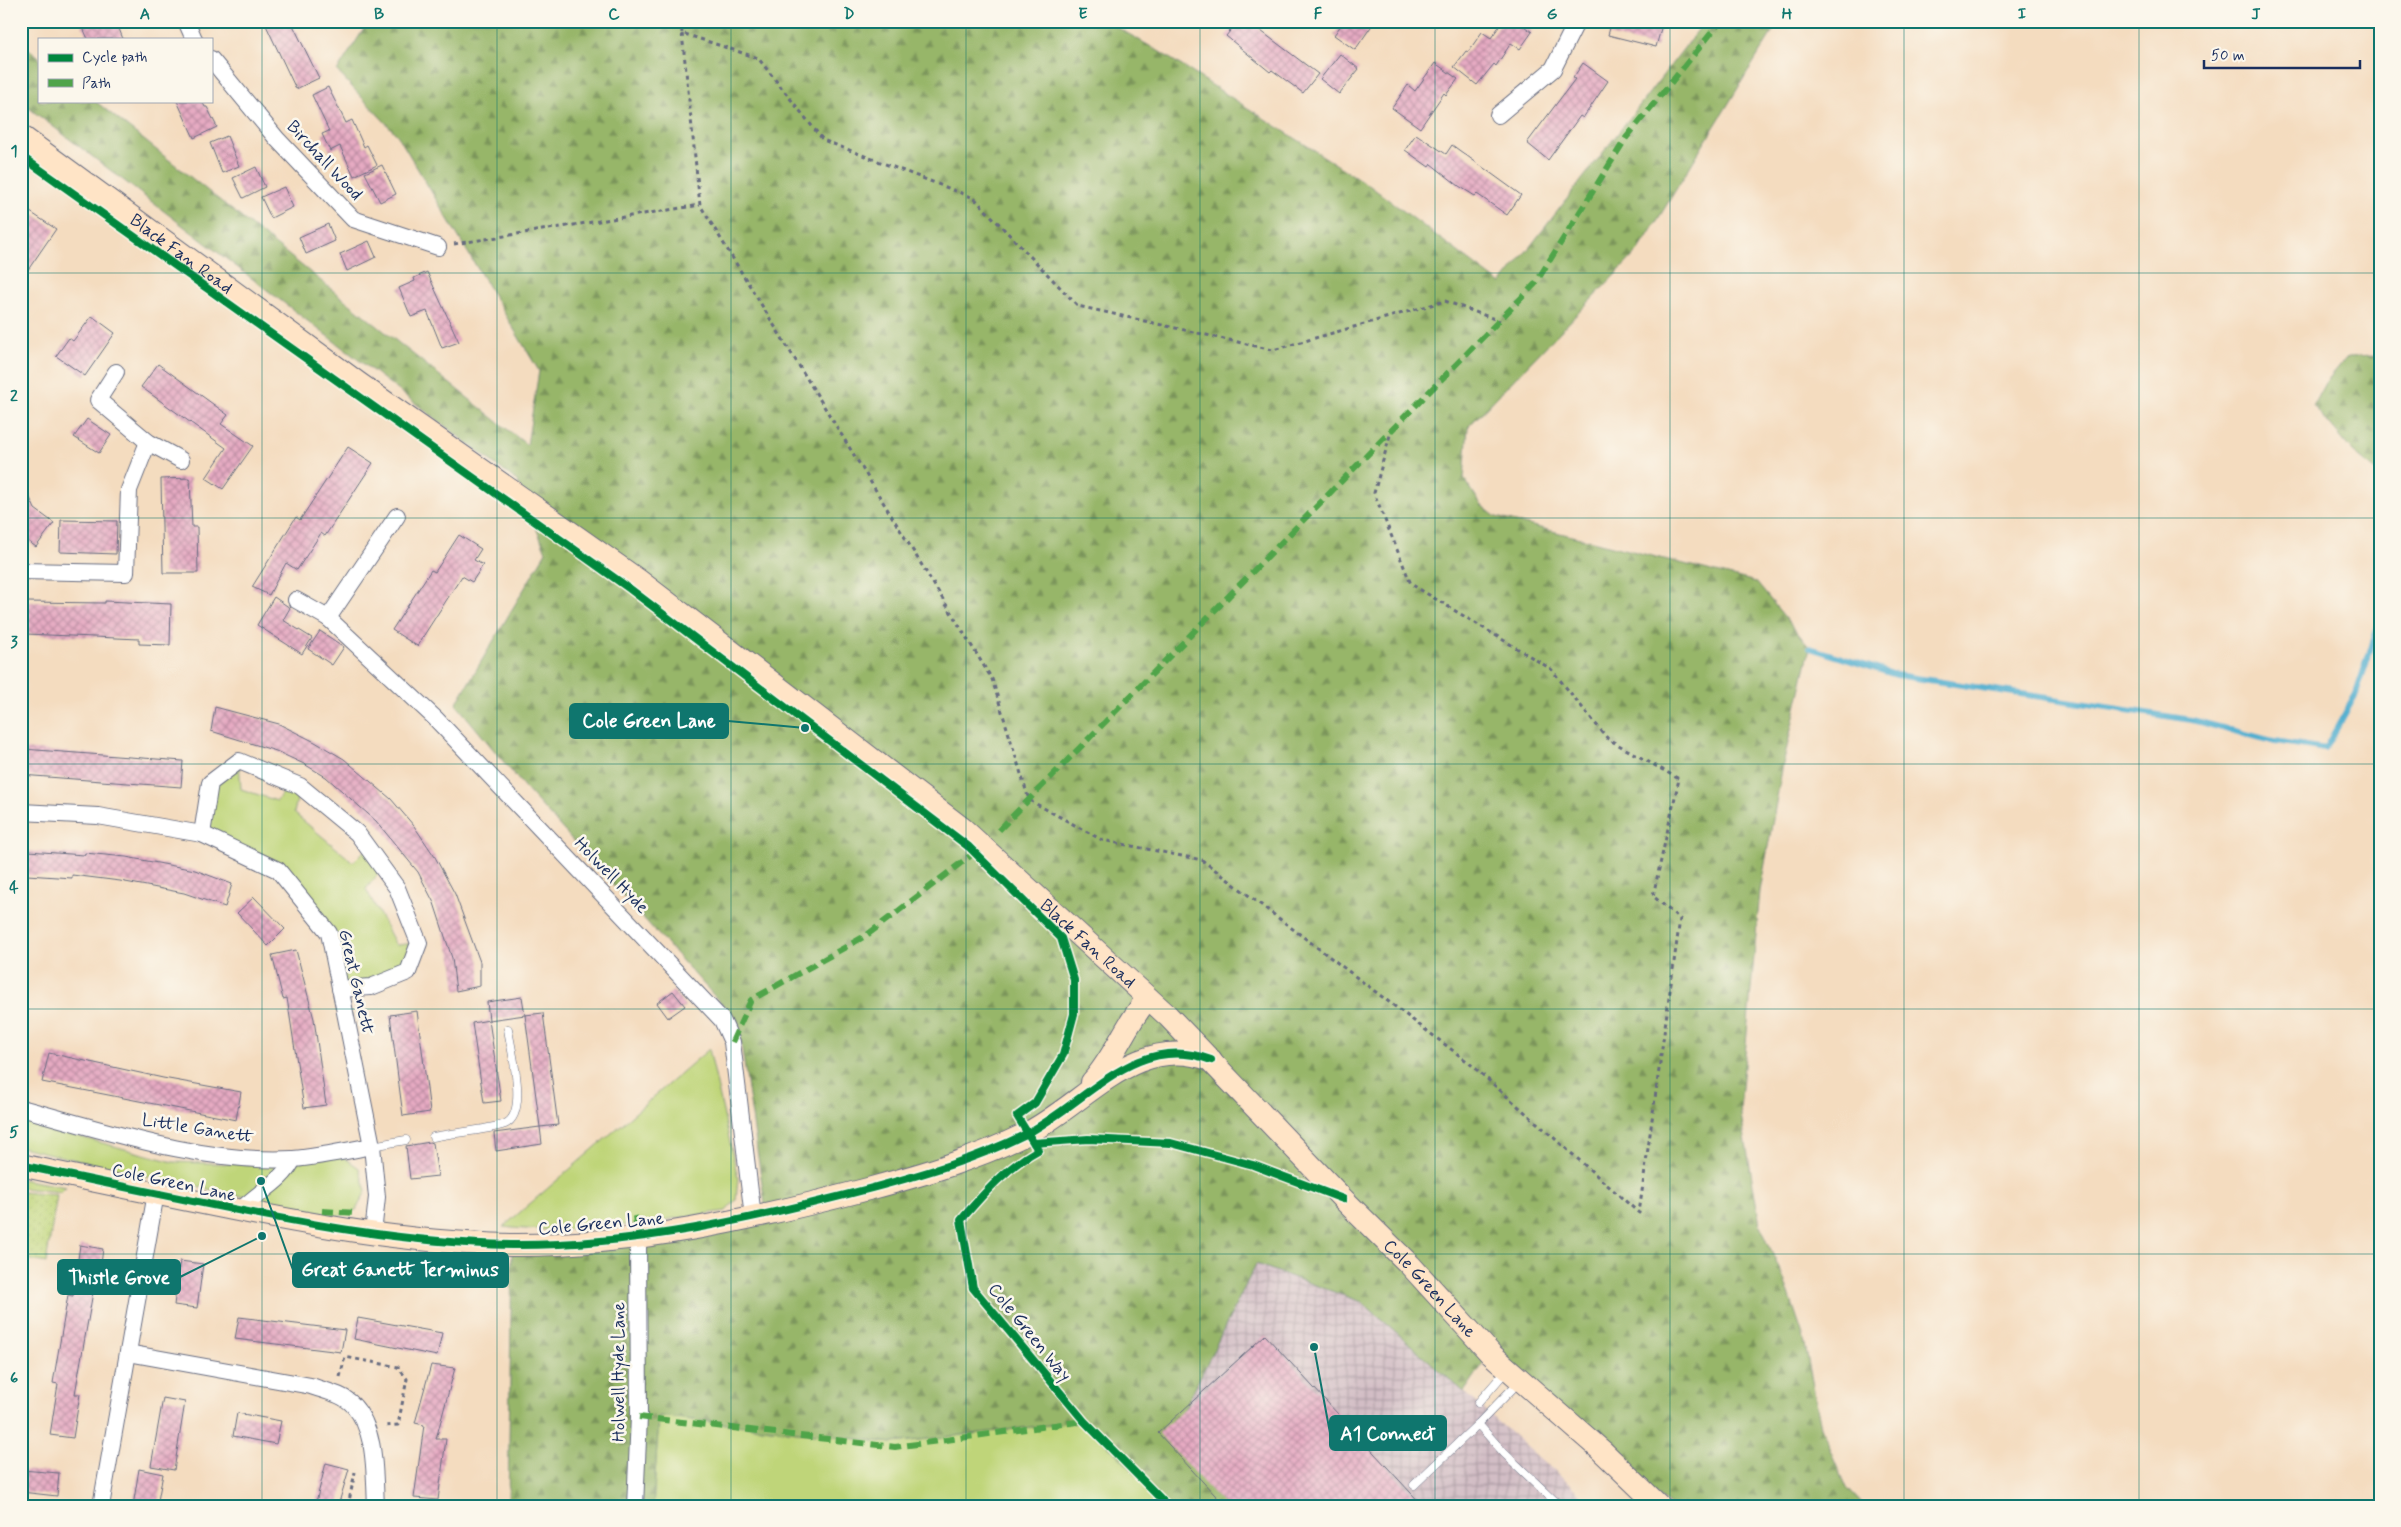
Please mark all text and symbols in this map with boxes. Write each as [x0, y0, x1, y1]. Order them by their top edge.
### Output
text: A [140, 4, 150, 25]
text: B [374, 4, 384, 25]
text: C [608, 4, 620, 25]
text: D [843, 4, 855, 25]
text: E [1078, 4, 1088, 25]
text: F [1314, 4, 1323, 25]
text: G [1547, 4, 1558, 25]
text: H [1782, 4, 1793, 25]
text: I [2018, 4, 2027, 25]
text: J [2251, 4, 2261, 25]
legend [38, 38, 212, 102]
scale bar [2204, 38, 2360, 70]
text: 50 m [2211, 46, 2245, 66]
text: Cycle path [82, 48, 147, 68]
text: Path [82, 74, 111, 94]
street label: Birchall Wood [281, 115, 368, 206]
text: 1 [10, 141, 18, 162]
street label: Black Fan Road [125, 209, 237, 300]
text: 2 [10, 386, 18, 407]
text: 3 [10, 632, 18, 653]
callout: Cole Green Lane [570, 704, 728, 738]
text: Cole Green Lane [582, 709, 716, 734]
street label: Holwell Hyde [569, 832, 654, 919]
text: 4 [9, 877, 19, 898]
street label: Black Fan Road [1034, 894, 1141, 994]
street label: Great Ganett [332, 927, 380, 1038]
street label: Little Ganett [140, 1108, 256, 1150]
text: 5 [9, 1122, 19, 1143]
street label: Cole Green Lane [109, 1158, 238, 1208]
street label: Cole Green Lane [537, 1207, 665, 1241]
street label: Cole Green Lane [1378, 1234, 1481, 1343]
callout: Great Ganett Terminus [293, 1253, 508, 1287]
text: Great Ganett Terminus [301, 1258, 499, 1283]
callout: Thistle Grove [58, 1260, 180, 1294]
text: Thistle Grove [68, 1266, 170, 1291]
street label: Cole Green Way [982, 1278, 1076, 1387]
street label: Holwell Hyde Lane [607, 1302, 631, 1442]
text: 6 [10, 1368, 18, 1389]
callout: A1 Connect [1330, 1416, 1446, 1450]
text: A1 Connect [1340, 1422, 1437, 1447]

